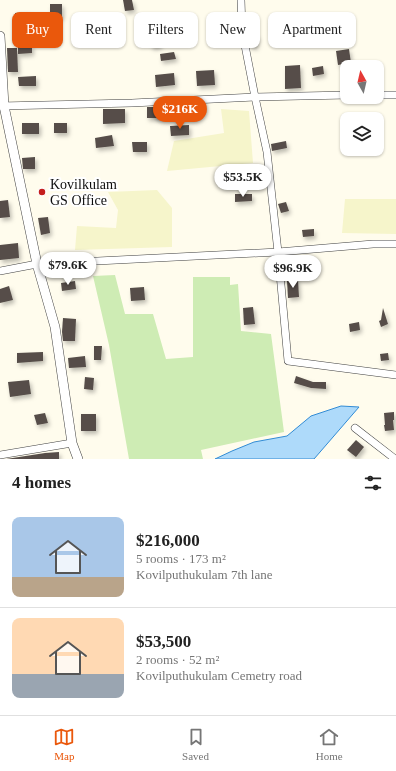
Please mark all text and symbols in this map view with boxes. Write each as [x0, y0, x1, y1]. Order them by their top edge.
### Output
chip: Buy [12, 12, 63, 48]
chip: Rent [71, 12, 126, 48]
chip: Filters [134, 12, 198, 48]
chip: New [206, 12, 260, 48]
chip: Apartment [268, 12, 356, 48]
north arrow [340, 60, 384, 104]
map controls [340, 60, 384, 156]
pin: $216K [152, 96, 208, 130]
text: $216K [162, 101, 198, 116]
button: layers [340, 112, 384, 156]
pin: $53.5K [210, 164, 276, 198]
text: $53.5K [223, 169, 263, 184]
place label: Kovilkulam GS Office [50, 177, 117, 208]
marker: Kovilkulam GS Office [37, 187, 47, 197]
pin: $79.6K [35, 252, 101, 286]
pin: $96.9K [260, 255, 326, 289]
text: $79.6K [48, 257, 88, 272]
text: $96.9K [273, 260, 313, 275]
icon: filters [362, 472, 384, 494]
text: 4 homes [12, 473, 71, 492]
text: $216,000 [136, 531, 200, 550]
icon: home [44, 533, 92, 581]
text: 5 rooms · 173 m² [136, 551, 226, 566]
text: Kovilputhukulam 7th lane [136, 567, 272, 582]
text: $53,500 [136, 632, 191, 651]
icon: home [44, 634, 92, 682]
text: 2 rooms · 52 m² [136, 652, 219, 667]
text: Kovilputhukulam Cemetry road [136, 668, 302, 683]
tab: Map [53, 726, 75, 762]
tab: Saved [182, 726, 209, 762]
tab: Home [316, 726, 343, 762]

